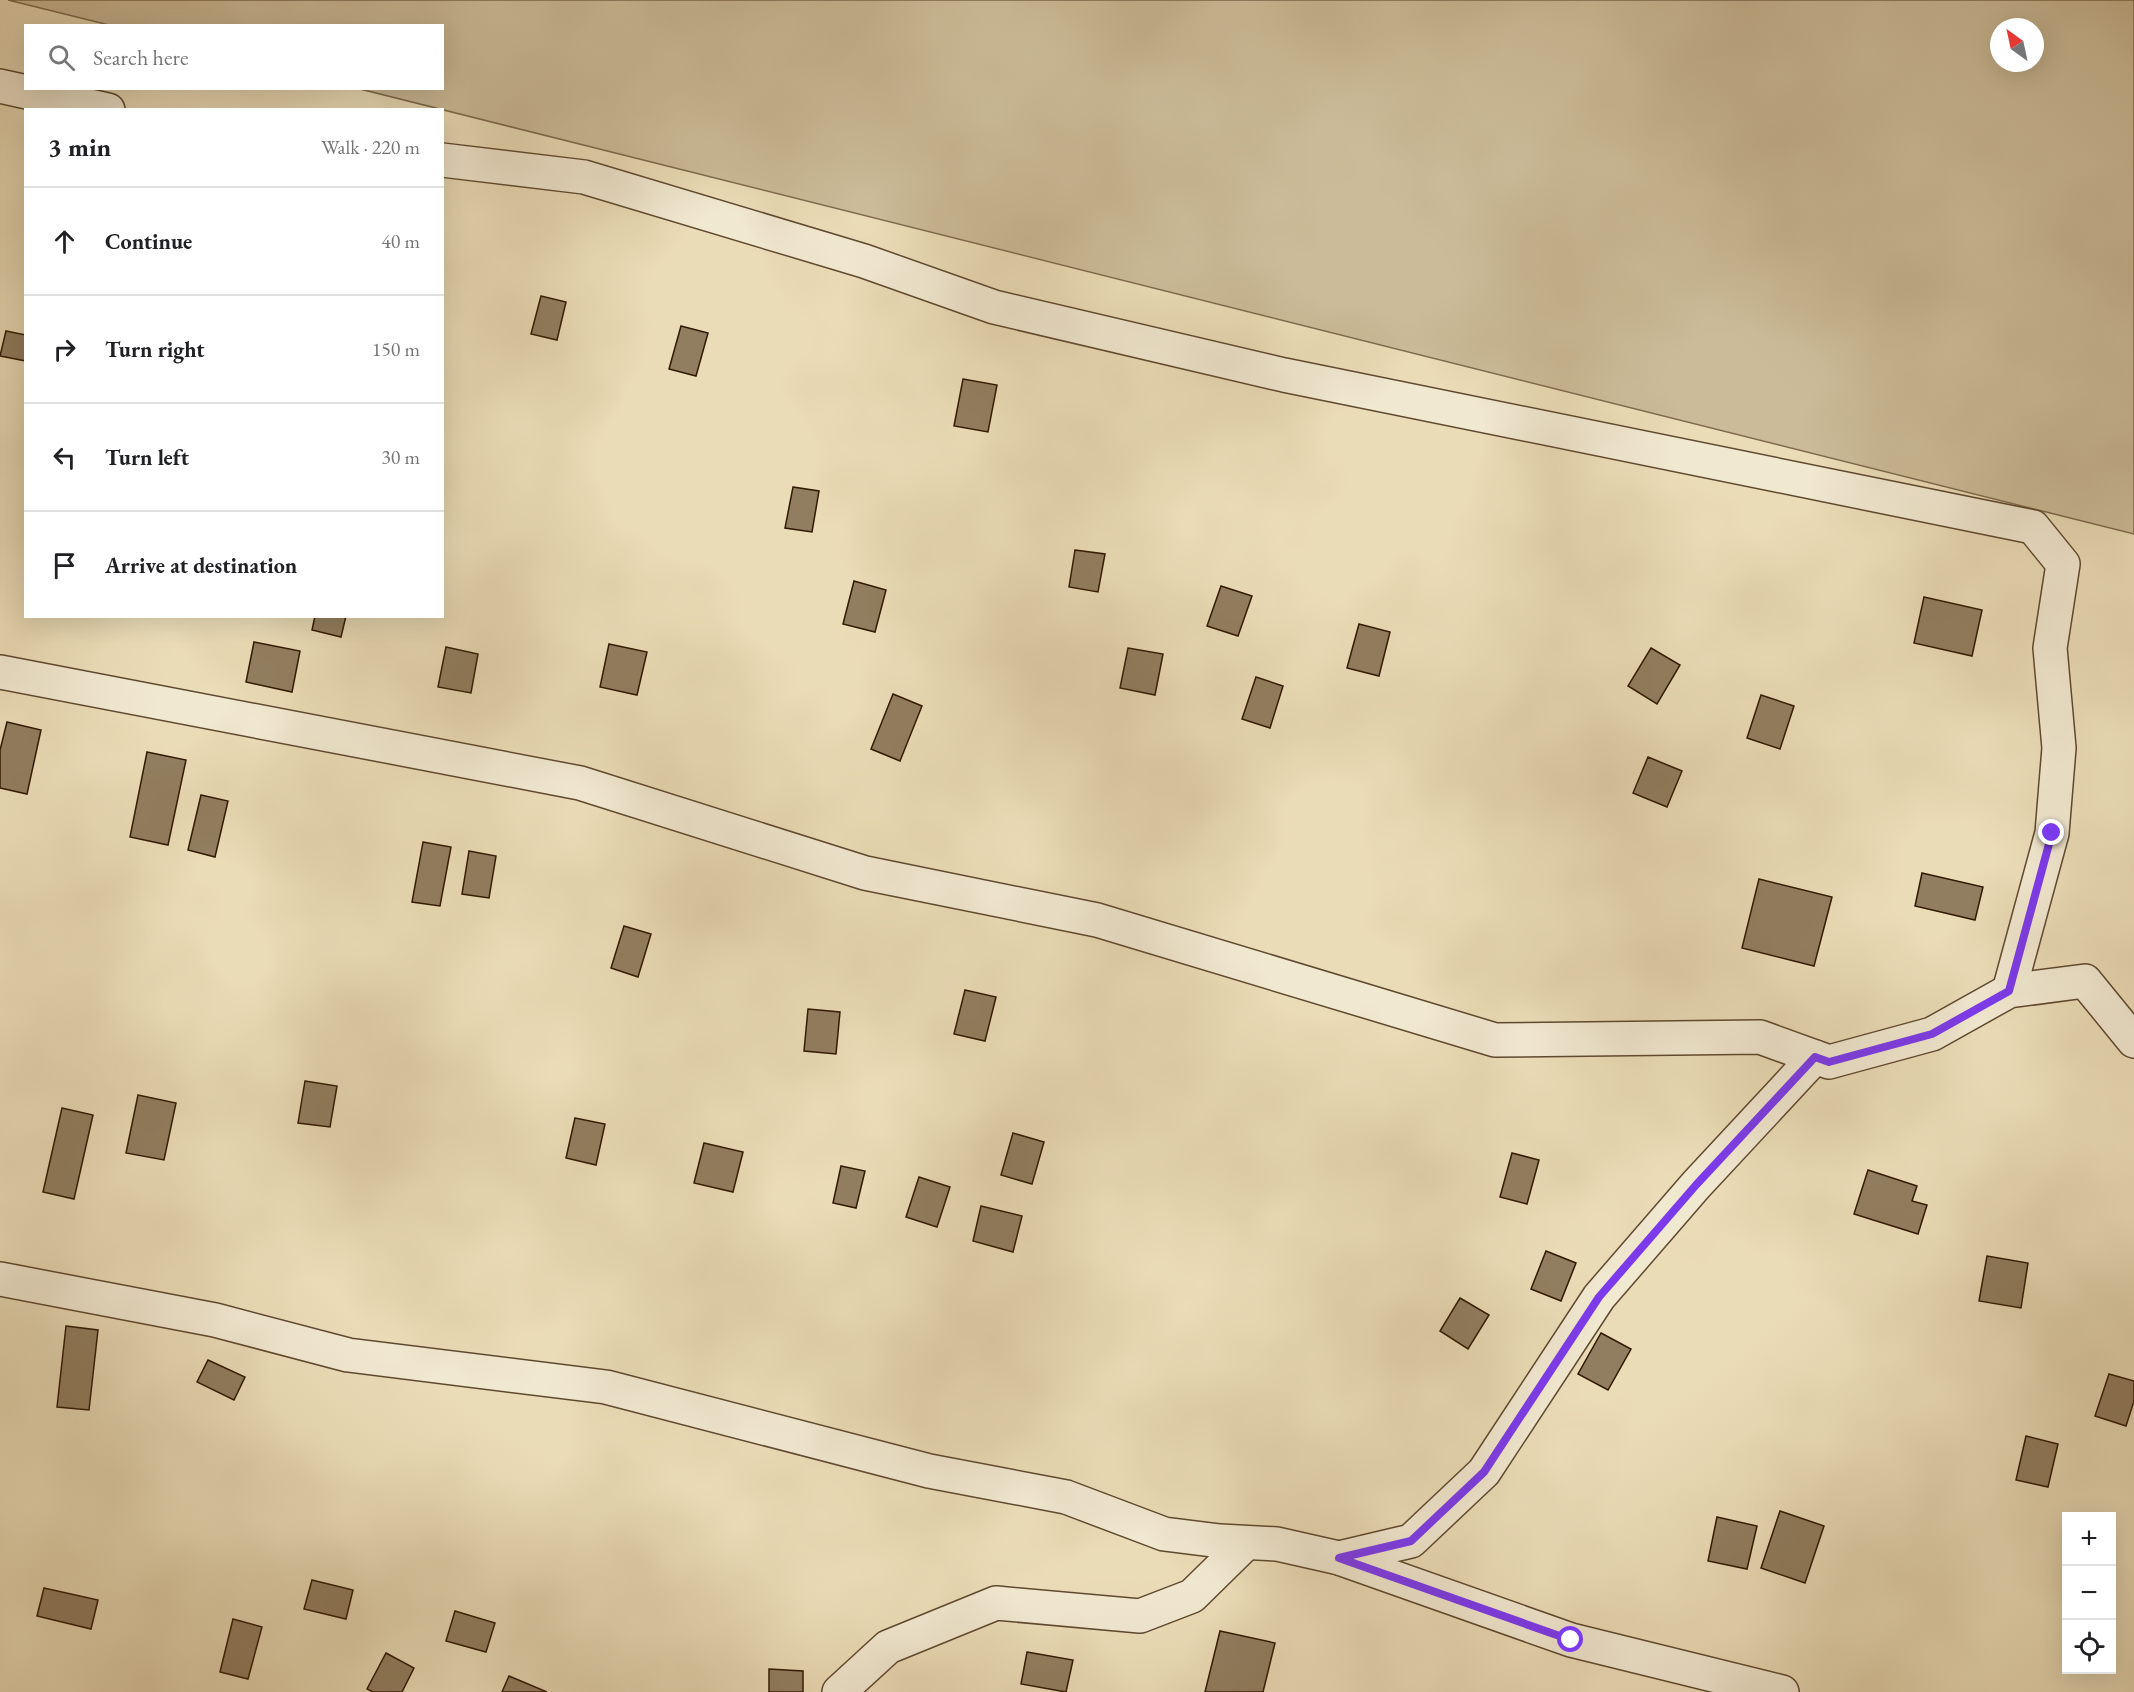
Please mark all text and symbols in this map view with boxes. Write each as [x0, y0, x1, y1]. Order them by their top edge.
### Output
north arrow [1990, 18, 2044, 72]
search box [24, 24, 444, 90]
icon: search [45, 41, 78, 74]
text: Search here [93, 43, 188, 72]
text: 3 min [48, 130, 111, 164]
text: Walk · 220 m [321, 134, 420, 160]
icon: ahead [48, 225, 81, 258]
text: Continue [105, 227, 192, 256]
text: 40 m [381, 228, 420, 254]
icon: right [48, 333, 81, 366]
text: Turn right [105, 335, 204, 364]
text: 150 m [372, 336, 420, 362]
icon: left [48, 441, 81, 474]
text: Turn left [105, 443, 189, 472]
text: 30 m [381, 444, 420, 470]
icon: arrive [48, 549, 81, 582]
text: Arrive at destination [105, 551, 297, 580]
route end [2038, 819, 2064, 845]
map controls [2062, 1512, 2116, 1674]
button: + [2062, 1512, 2116, 1566]
button: − [2062, 1566, 2116, 1620]
button: locate [2062, 1620, 2116, 1674]
route start [1557, 1626, 1583, 1652]

